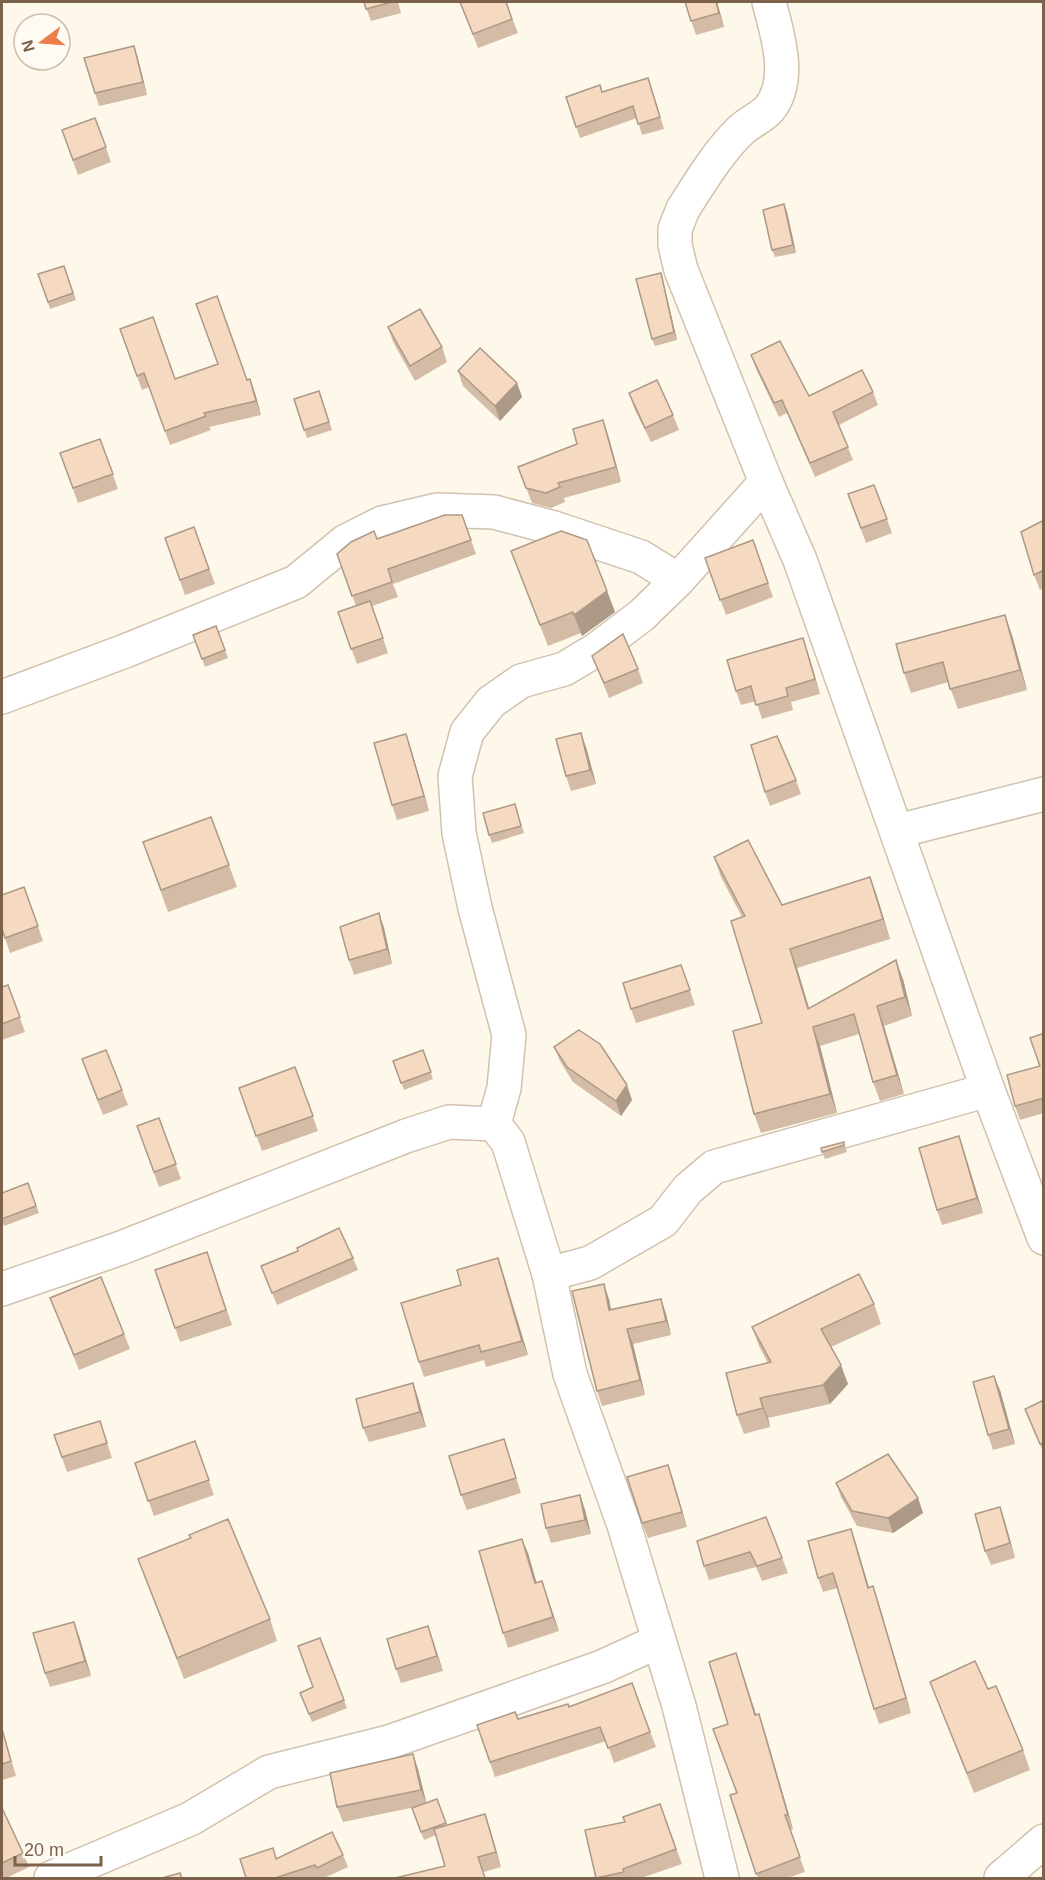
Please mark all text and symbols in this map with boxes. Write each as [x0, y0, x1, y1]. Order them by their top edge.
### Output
north arrow [12, 12, 72, 72]
text: N [18, 38, 38, 54]
scale bar [15, 1829, 100, 1867]
text: 20 m [24, 1840, 64, 1860]

